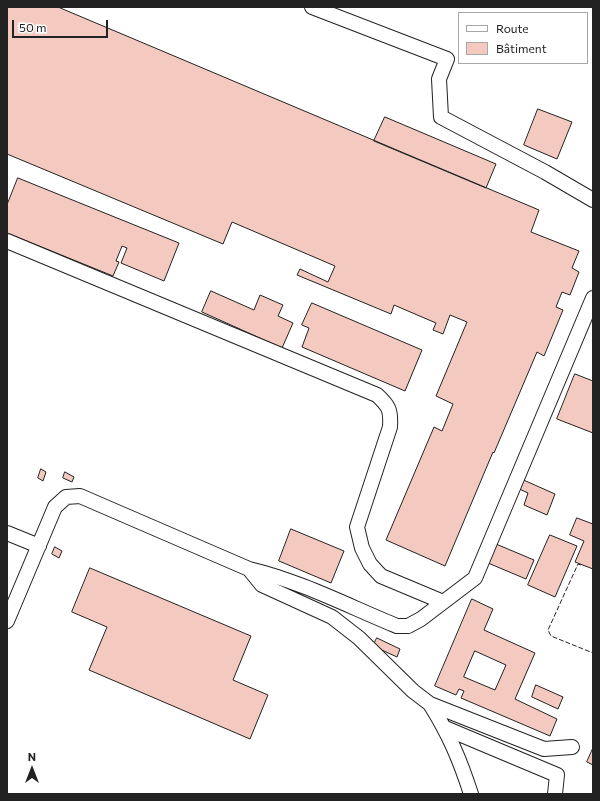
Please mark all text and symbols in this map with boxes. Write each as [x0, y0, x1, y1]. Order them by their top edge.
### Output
scale bar [14, 12, 110, 38]
legend [458, 12, 588, 64]
text: 50 m [19, 20, 47, 34]
text: Route [496, 21, 529, 35]
text: Bâtiment [496, 41, 547, 55]
north arrow [12, 749, 52, 789]
text: N [28, 750, 36, 763]

